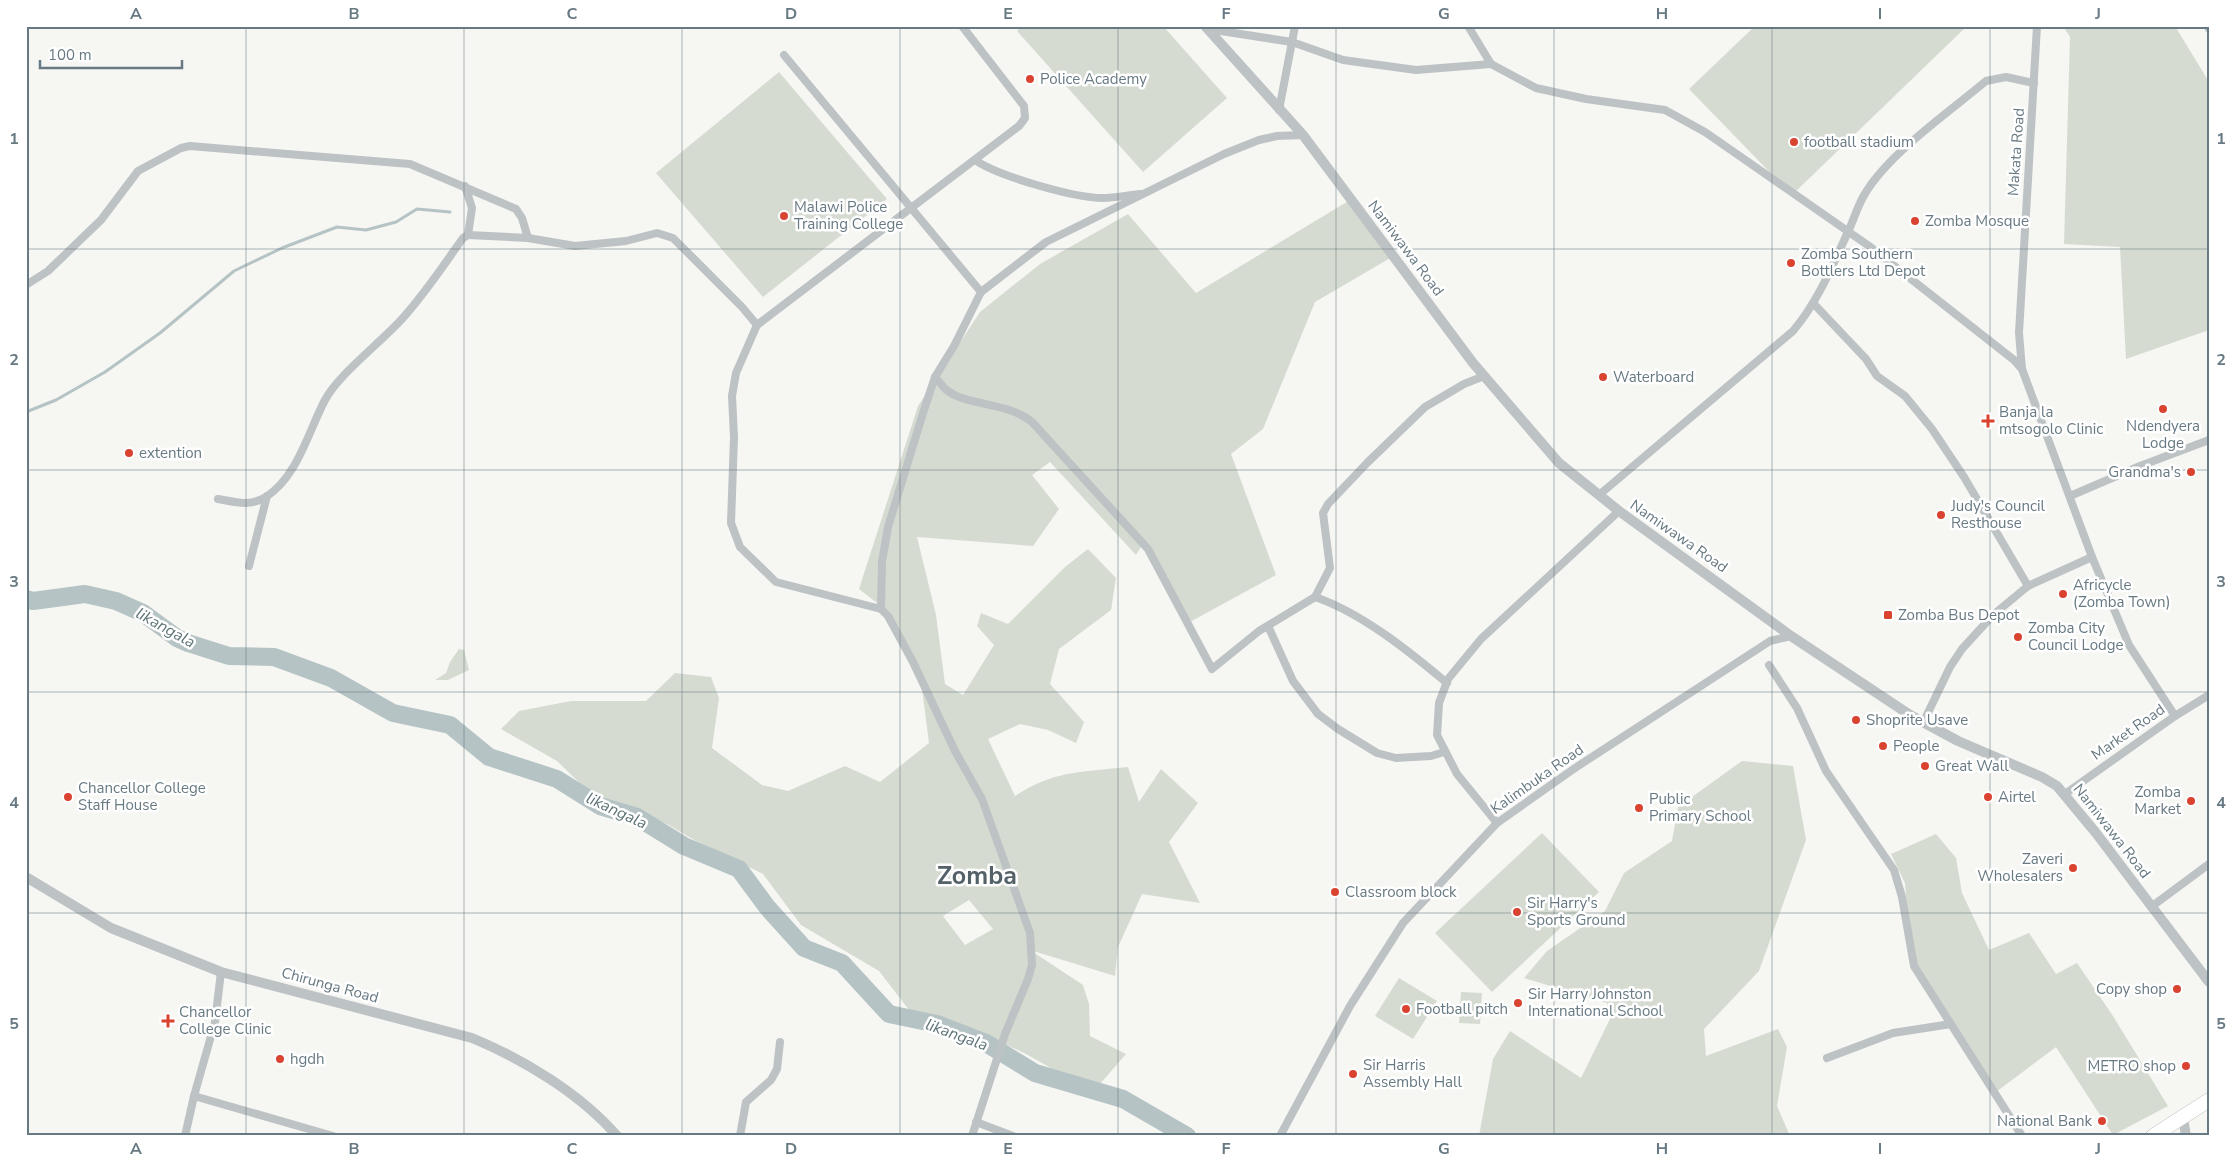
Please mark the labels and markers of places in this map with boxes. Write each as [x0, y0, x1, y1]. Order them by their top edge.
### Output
place label: Police Academy [1040, 69, 1147, 89]
marker: Police Academy [1024, 73, 1036, 85]
place label: football stadium [1804, 132, 1914, 152]
marker: football stadium [1788, 136, 1800, 148]
place label: Malawi Police Training College [794, 197, 903, 234]
marker: Malawi Police Training College [778, 210, 790, 222]
place label: Zomba Mosque [1925, 211, 2029, 231]
marker: Zomba Mosque [1909, 215, 1921, 227]
place label: Zomba Southern Bottlers Ltd Depot [1801, 244, 1926, 281]
marker: Zomba Southern Bottlers Ltd Depot [1785, 257, 1797, 269]
place label: Waterboard [1613, 367, 1694, 387]
marker: Waterboard [1597, 371, 1609, 383]
place label: Banja la mtsogolo Clinic [1999, 402, 2103, 439]
marker: Ndendyera Lodge [2157, 403, 2169, 415]
marker: Banja la mtsogolo Clinic [1981, 414, 1995, 428]
place label: Ndendyera Lodge [2126, 416, 2200, 453]
place label: extention [139, 443, 202, 463]
marker: extention [123, 447, 135, 459]
place label: Grandma's [2108, 462, 2181, 482]
marker: Grandma's [2185, 466, 2197, 478]
place label: Judy's Council Resthouse [1950, 496, 2045, 533]
marker: Judy's Council Resthouse [1935, 509, 1947, 521]
place label: Africycle (Zomba Town) [2073, 575, 2170, 612]
marker: Africycle (Zomba Town) [2057, 588, 2069, 600]
place label: Zomba Bus Depot [1898, 605, 2020, 625]
marker: Zomba Bus Depot [1882, 609, 1894, 621]
place label: Zomba City Council Lodge [2028, 618, 2124, 655]
marker: Zomba City Council Lodge [2012, 631, 2024, 643]
place label: Shoprite Usave [1866, 710, 1968, 730]
marker: Shoprite Usave [1850, 714, 1862, 726]
place label: People [1893, 736, 1940, 756]
marker: People [1877, 740, 1889, 752]
place label: Great Wall [1935, 756, 2009, 776]
marker: Great Wall [1919, 760, 1931, 772]
place label: Chancellor College Staff House [78, 778, 206, 815]
place label: Zomba Market [2134, 782, 2182, 819]
place label: Airtel [1998, 787, 2036, 807]
place label: Public Primary School [1649, 789, 1752, 826]
marker: Chancellor College Staff House [62, 791, 74, 803]
marker: Airtel [1982, 791, 1994, 803]
marker: Zomba Market [2185, 795, 2197, 807]
marker: Public Primary School [1633, 802, 1645, 814]
place label: Zaveri Wholesalers [1977, 849, 2063, 886]
marker: Zaveri Wholesalers [2067, 862, 2079, 874]
place label: Classroom block [1345, 882, 1457, 902]
marker: Classroom block [1329, 886, 1341, 898]
place label: Sir Harry's Sports Ground [1527, 893, 1626, 930]
marker: Sir Harry's Sports Ground [1511, 906, 1523, 918]
place label: Copy shop [2096, 979, 2167, 999]
marker: Copy shop [2171, 983, 2183, 995]
place label: Sir Harry Johnston International School [1528, 984, 1664, 1021]
marker: Sir Harry Johnston International School [1512, 997, 1524, 1009]
place label: Football pitch [1416, 999, 1508, 1019]
place label: Chancellor College Clinic [179, 1002, 271, 1039]
marker: Football pitch [1400, 1003, 1412, 1015]
marker: Chancellor College Clinic [161, 1014, 175, 1028]
place label: hgdh [290, 1049, 325, 1069]
marker: hgdh [274, 1053, 286, 1065]
place label: Sir Harris Assembly Hall [1363, 1055, 1462, 1092]
place label: METRO shop [2087, 1056, 2176, 1076]
marker: METRO shop [2180, 1060, 2192, 1072]
marker: Sir Harris Assembly Hall [1347, 1068, 1359, 1080]
place label: National Bank [1997, 1111, 2092, 1131]
marker: National Bank [2096, 1115, 2108, 1127]

